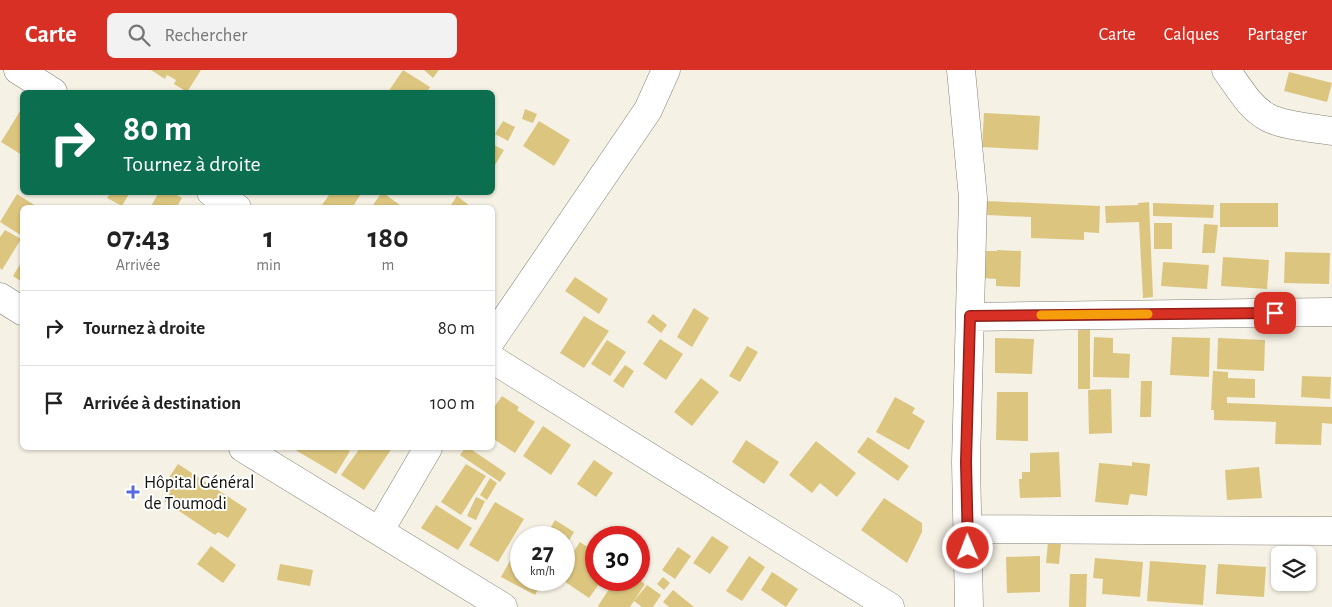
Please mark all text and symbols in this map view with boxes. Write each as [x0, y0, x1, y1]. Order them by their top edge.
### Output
search box [107, 13, 457, 58]
icon: search [125, 21, 153, 49]
text: Carte [25, 23, 77, 47]
text: Rechercher [165, 26, 247, 45]
text: Carte [1099, 26, 1136, 44]
text: Calques [1164, 26, 1219, 44]
text: Partager [1247, 26, 1307, 44]
icon: right [40, 110, 105, 175]
text: 80 m [123, 112, 192, 147]
text: Tournez à droite [123, 153, 261, 175]
text: 07:43 [106, 223, 170, 253]
text: 1 [263, 223, 274, 253]
text: 180 [367, 223, 409, 253]
text: Arrivée [116, 257, 160, 273]
text: min [256, 257, 281, 273]
text: m [382, 257, 394, 273]
pin [1254, 292, 1296, 334]
icon: arrive [1261, 299, 1289, 327]
icon: right [40, 314, 68, 342]
text: Tournez à droite [83, 319, 205, 338]
text: 80 m [438, 319, 475, 338]
icon: arrive [40, 389, 68, 417]
text: Arrivée à destination [83, 394, 241, 413]
text: 100 m [430, 394, 475, 413]
place label: Hôpital Général de Toumodi [144, 474, 255, 513]
marker: Hôpital Général de Toumodi [126, 485, 140, 499]
position arrow [941, 521, 993, 573]
speed limit sign: 30 [585, 526, 650, 591]
text: 27 [531, 540, 554, 565]
map controls [1271, 546, 1316, 591]
button: layers [1271, 546, 1316, 591]
text: km/h [530, 565, 555, 577]

